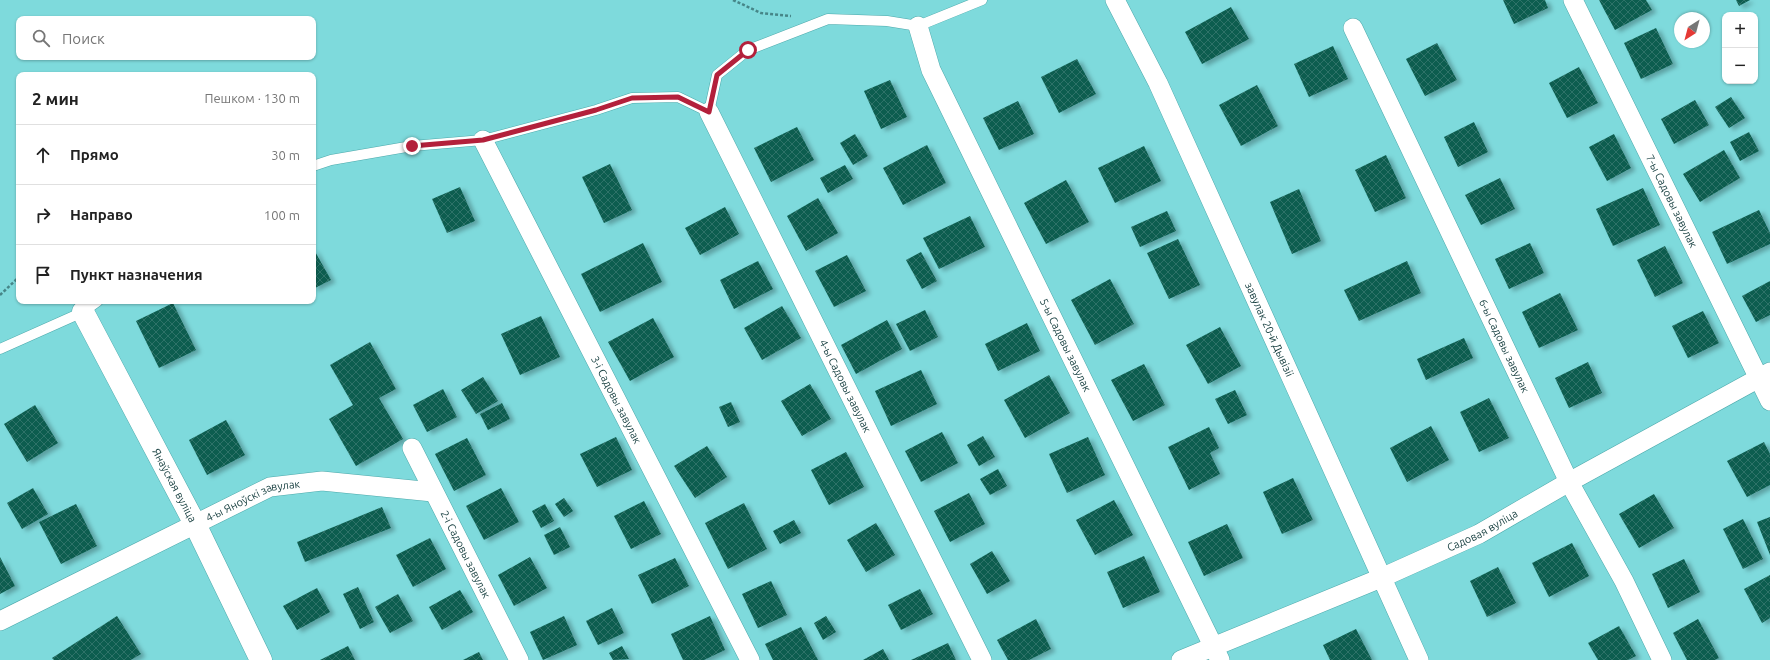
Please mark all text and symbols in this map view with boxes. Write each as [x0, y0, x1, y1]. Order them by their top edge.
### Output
north arrow [1674, 12, 1710, 48]
map controls [1722, 12, 1758, 84]
button: + [1722, 12, 1758, 48]
search box [16, 16, 316, 60]
icon: search [30, 27, 52, 49]
text: Поиск [62, 30, 105, 47]
route start [739, 41, 757, 59]
button: − [1722, 48, 1758, 84]
text: 2 мин [32, 89, 79, 108]
text: Пешком · 130 m [204, 91, 300, 105]
route end [403, 137, 421, 155]
icon: ahead [32, 144, 54, 166]
text: Прямо [70, 146, 119, 163]
text: 30 m [271, 148, 300, 162]
street label: 7-ы Садовы завулак [1644, 153, 1700, 250]
icon: right [32, 204, 54, 226]
text: Направо [70, 206, 133, 223]
text: 100 m [264, 208, 300, 222]
icon: arrive [32, 264, 54, 286]
text: Пункт назначения [70, 266, 203, 283]
street label: завулак 20-й Дывізіі [1243, 280, 1296, 379]
street label: 5-ы Садовы завулак [1038, 296, 1094, 394]
street label: 6-ы Садовы завулак [1477, 297, 1532, 395]
street label: 4-ы Садовы завулак [817, 337, 874, 435]
street label: 3-і Садовы завулак [589, 354, 644, 446]
street label: Янаўская вуліца [150, 446, 199, 524]
street label: 4-ы Яноўскі завулак [204, 478, 301, 524]
street label: Садовая вуліца [1445, 507, 1520, 554]
street label: 2-і Садовы завулак [438, 508, 493, 600]

